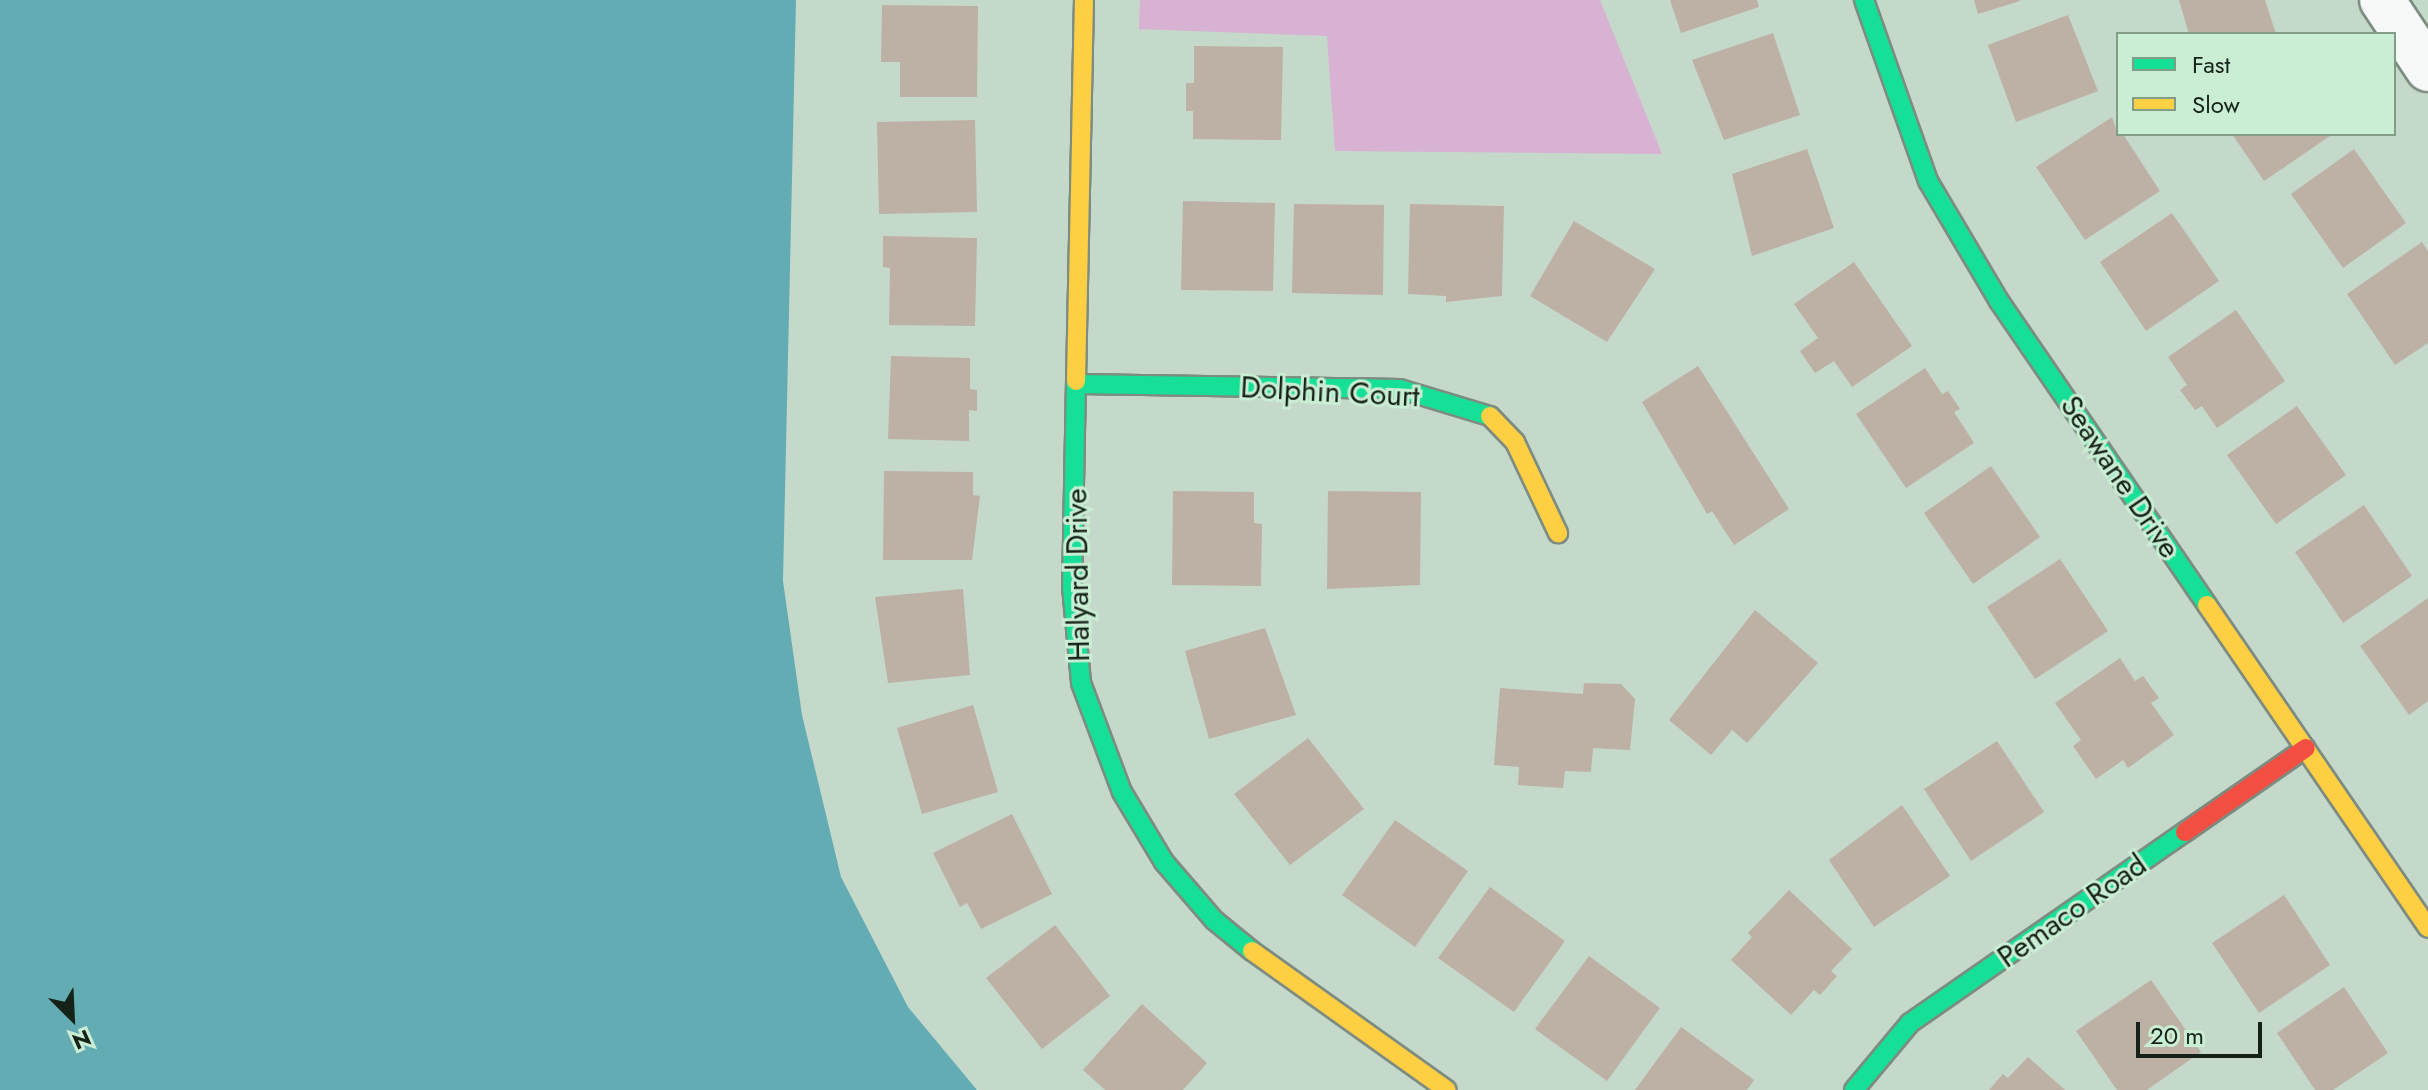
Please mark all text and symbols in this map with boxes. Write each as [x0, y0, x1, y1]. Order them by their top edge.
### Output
legend [2116, 32, 2396, 136]
text: Fast [2192, 47, 2230, 82]
text: Slow [2192, 87, 2240, 122]
street label: Dolphin Court [1240, 369, 1420, 415]
street label: Seawane Drive [2053, 389, 2187, 565]
street label: Halyard Drive [1058, 488, 1098, 662]
street label: Pemaco Road [1991, 847, 2153, 975]
north arrow [32, 978, 112, 1058]
scale bar [2140, 1006, 2266, 1056]
text: 20 m [2150, 1018, 2204, 1053]
text: N [67, 1022, 96, 1058]

